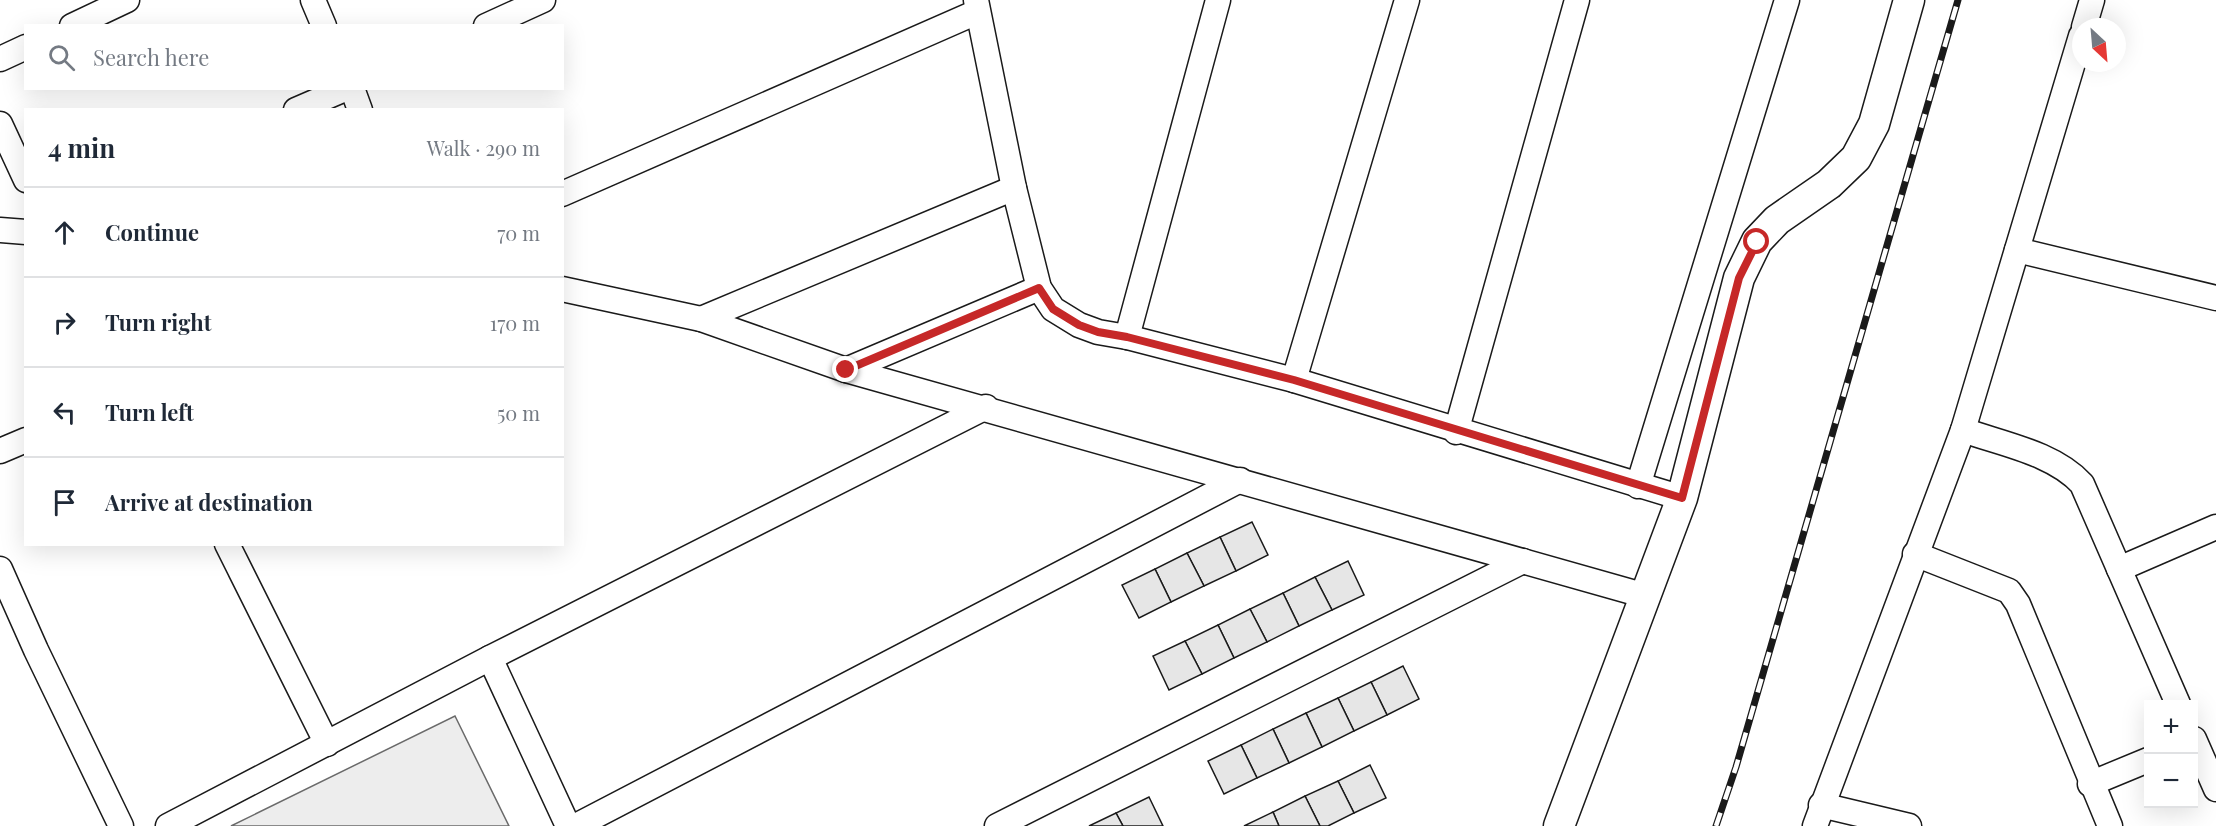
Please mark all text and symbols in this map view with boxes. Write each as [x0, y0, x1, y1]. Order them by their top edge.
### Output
north arrow [2072, 18, 2126, 72]
search box [24, 24, 564, 90]
icon: search [45, 41, 78, 74]
text: Search here [93, 42, 209, 72]
text: 4 min [48, 130, 115, 165]
text: Walk · 290 m [427, 134, 540, 161]
icon: ahead [48, 216, 81, 249]
text: Continue [105, 217, 199, 247]
text: 70 m [497, 219, 540, 246]
route start [1743, 228, 1769, 254]
icon: right [48, 306, 81, 339]
text: Turn right [105, 307, 211, 337]
text: 170 m [490, 309, 540, 336]
route end [832, 356, 858, 382]
icon: left [48, 396, 81, 429]
text: Turn left [105, 397, 194, 427]
text: 50 m [497, 399, 540, 426]
icon: arrive [48, 486, 81, 519]
text: Arrive at destination [105, 487, 313, 517]
map controls [2144, 700, 2198, 808]
button: + [2144, 700, 2198, 754]
button: − [2144, 754, 2198, 808]

